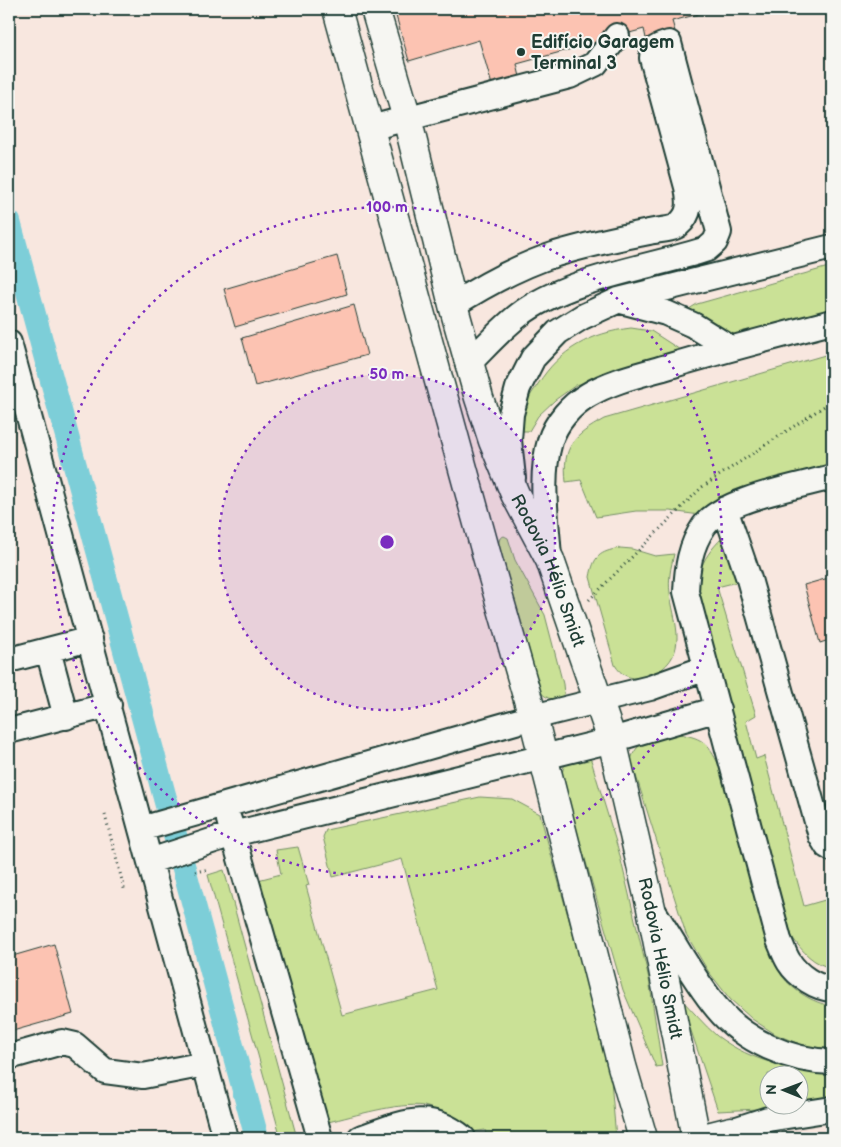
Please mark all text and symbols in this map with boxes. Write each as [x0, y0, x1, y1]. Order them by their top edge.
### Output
place label: Edifício Garagem Terminal 3 [531, 32, 674, 74]
marker: Edifício Garagem Terminal 3 [515, 46, 527, 58]
text: 100 m [366, 198, 408, 217]
text: 50 m [370, 365, 405, 384]
street label: Rodovia Hélio Smidt [506, 491, 589, 650]
centre of rings [378, 533, 396, 551]
street label: Rodovia Hélio Smidt [633, 876, 686, 1041]
north arrow [758, 1064, 808, 1114]
text: N [763, 1084, 780, 1095]

